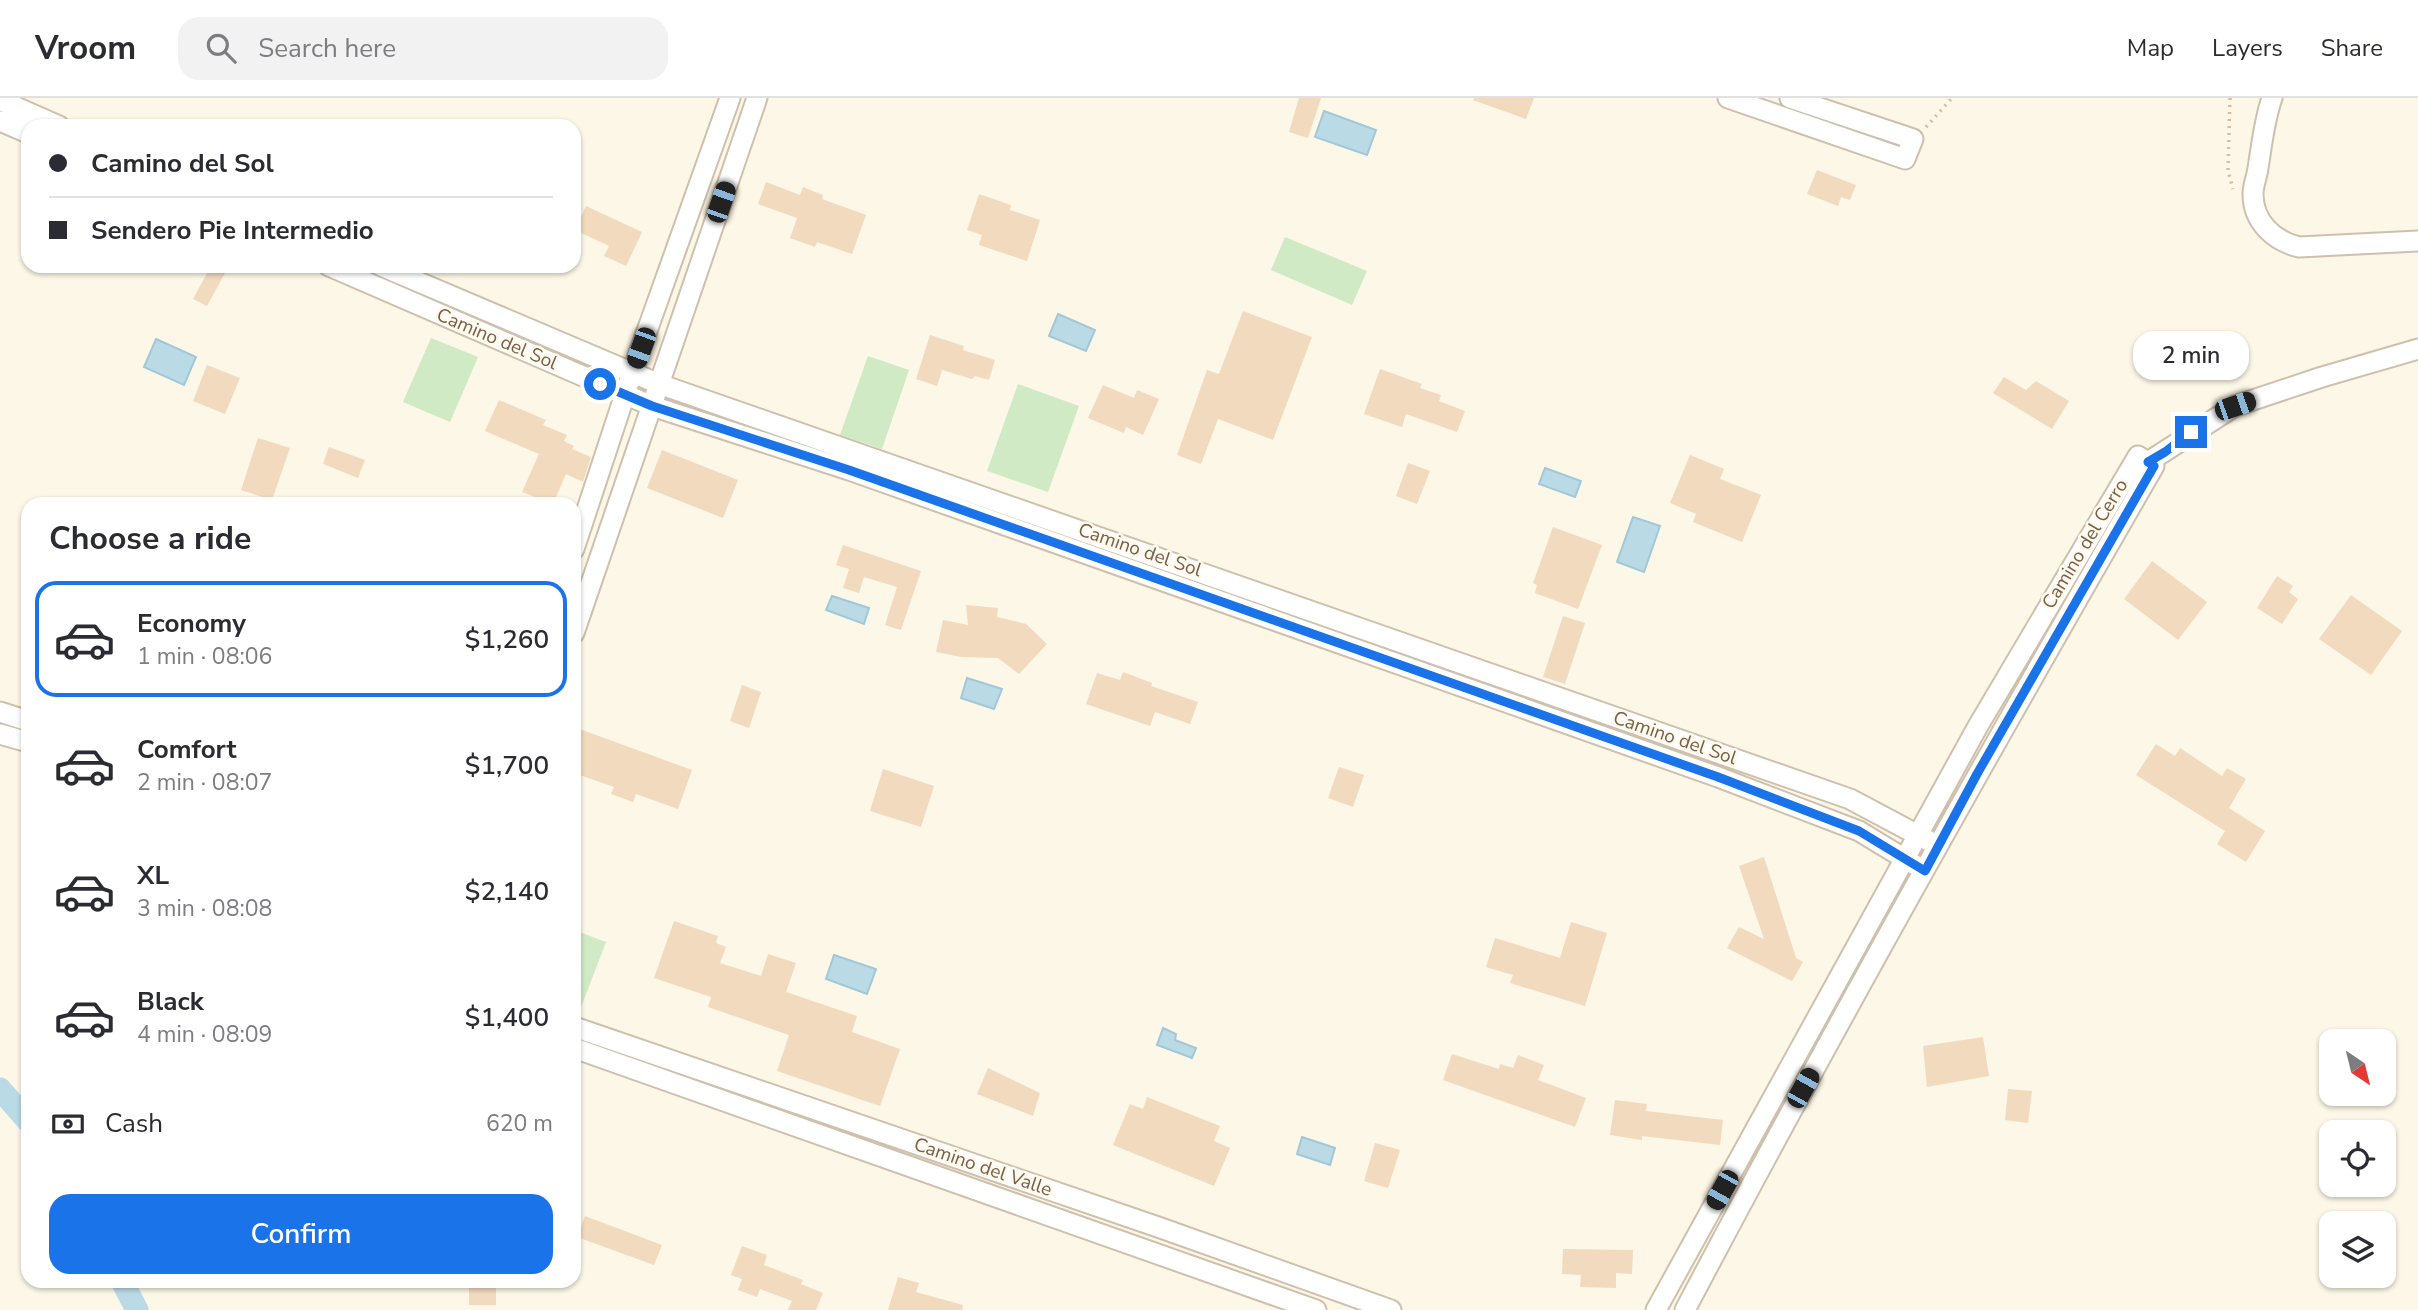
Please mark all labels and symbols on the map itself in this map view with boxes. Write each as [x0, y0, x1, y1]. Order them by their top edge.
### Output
car [705, 179, 738, 225]
street label: Camino del Sol [433, 302, 562, 376]
car [624, 325, 659, 371]
callout: 2 min [2133, 330, 2249, 380]
route start [584, 368, 616, 400]
car [2212, 389, 2259, 423]
route end [2175, 416, 2207, 448]
street label: Camino del Cerro [2036, 474, 2134, 614]
street label: Camino del Sol [1075, 517, 1206, 583]
street label: Camino del Sol [1610, 705, 1741, 771]
north arrow [2319, 1029, 2396, 1106]
car [1784, 1065, 1823, 1111]
street label: Camino del Valle [910, 1131, 1056, 1203]
car [1703, 1167, 1742, 1213]

